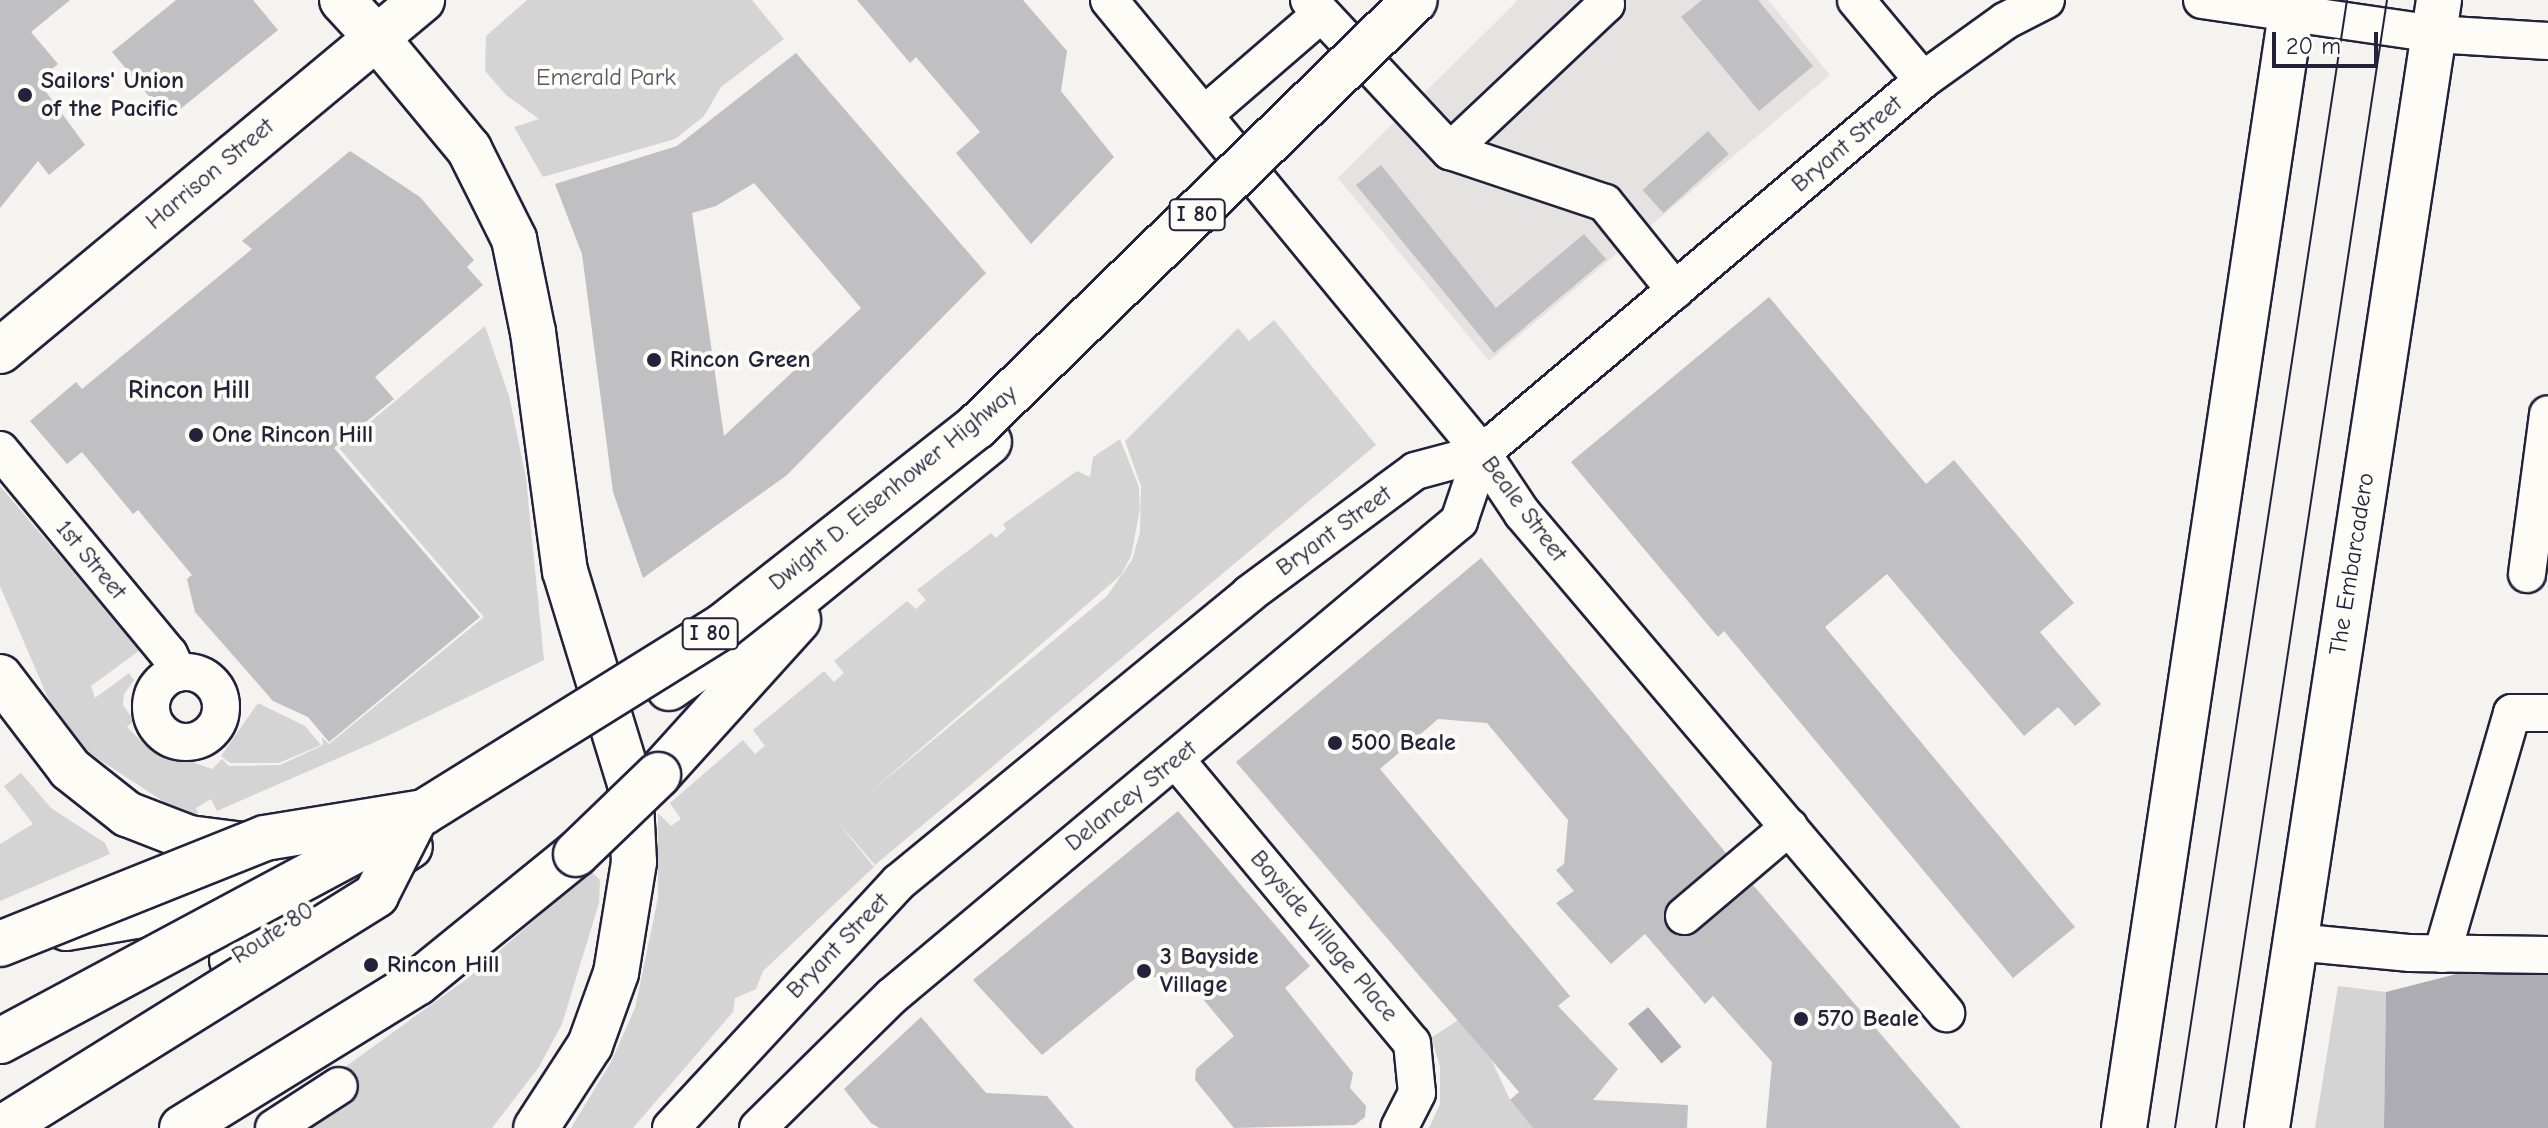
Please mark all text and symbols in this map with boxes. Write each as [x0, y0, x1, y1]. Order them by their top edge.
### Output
scale bar [2276, 16, 2382, 66]
text: 20 m [2286, 32, 2341, 60]
park label: Emerald Park [536, 64, 676, 92]
place label: Sailors' Union of the Pacific [41, 67, 184, 123]
marker: Sailors' Union of the Pacific [16, 86, 34, 104]
street label: Bryant Street [1786, 89, 1908, 199]
street label: Harrison Street [140, 112, 280, 236]
road number: I 80 [1167, 197, 1227, 233]
place label: Rincon Green [670, 346, 811, 374]
marker: Rincon Green [645, 351, 663, 369]
district label: Rincon Hill [128, 375, 250, 407]
street label: Dwight D. Eisenhower Highway [763, 379, 1023, 597]
place label: One Rincon Hill [212, 421, 373, 449]
marker: One Rincon Hill [187, 426, 205, 444]
street label: Beale Street [1475, 451, 1573, 567]
street label: The Embarcadero [2323, 471, 2381, 657]
street label: Bryant Street [1271, 480, 1397, 582]
street label: 1st Street [50, 515, 132, 605]
road number: I 80 [680, 616, 740, 652]
place label: 500 Beale [1351, 729, 1456, 757]
street label: Delancey Street [1060, 734, 1202, 858]
marker: 500 Beale [1326, 734, 1344, 752]
street label: Bayside Village Place [1244, 844, 1404, 1028]
street label: Bryant Street [781, 887, 895, 1005]
street label: Route 80 [227, 896, 319, 970]
place label: 3 Bayside Village [1160, 943, 1259, 999]
place label: Rincon Hill [387, 951, 499, 979]
marker: Rincon Hill [362, 956, 380, 974]
marker: 3 Bayside Village [1135, 962, 1153, 980]
place label: 570 Beale [1817, 1005, 1919, 1033]
marker: 570 Beale [1792, 1010, 1810, 1028]

